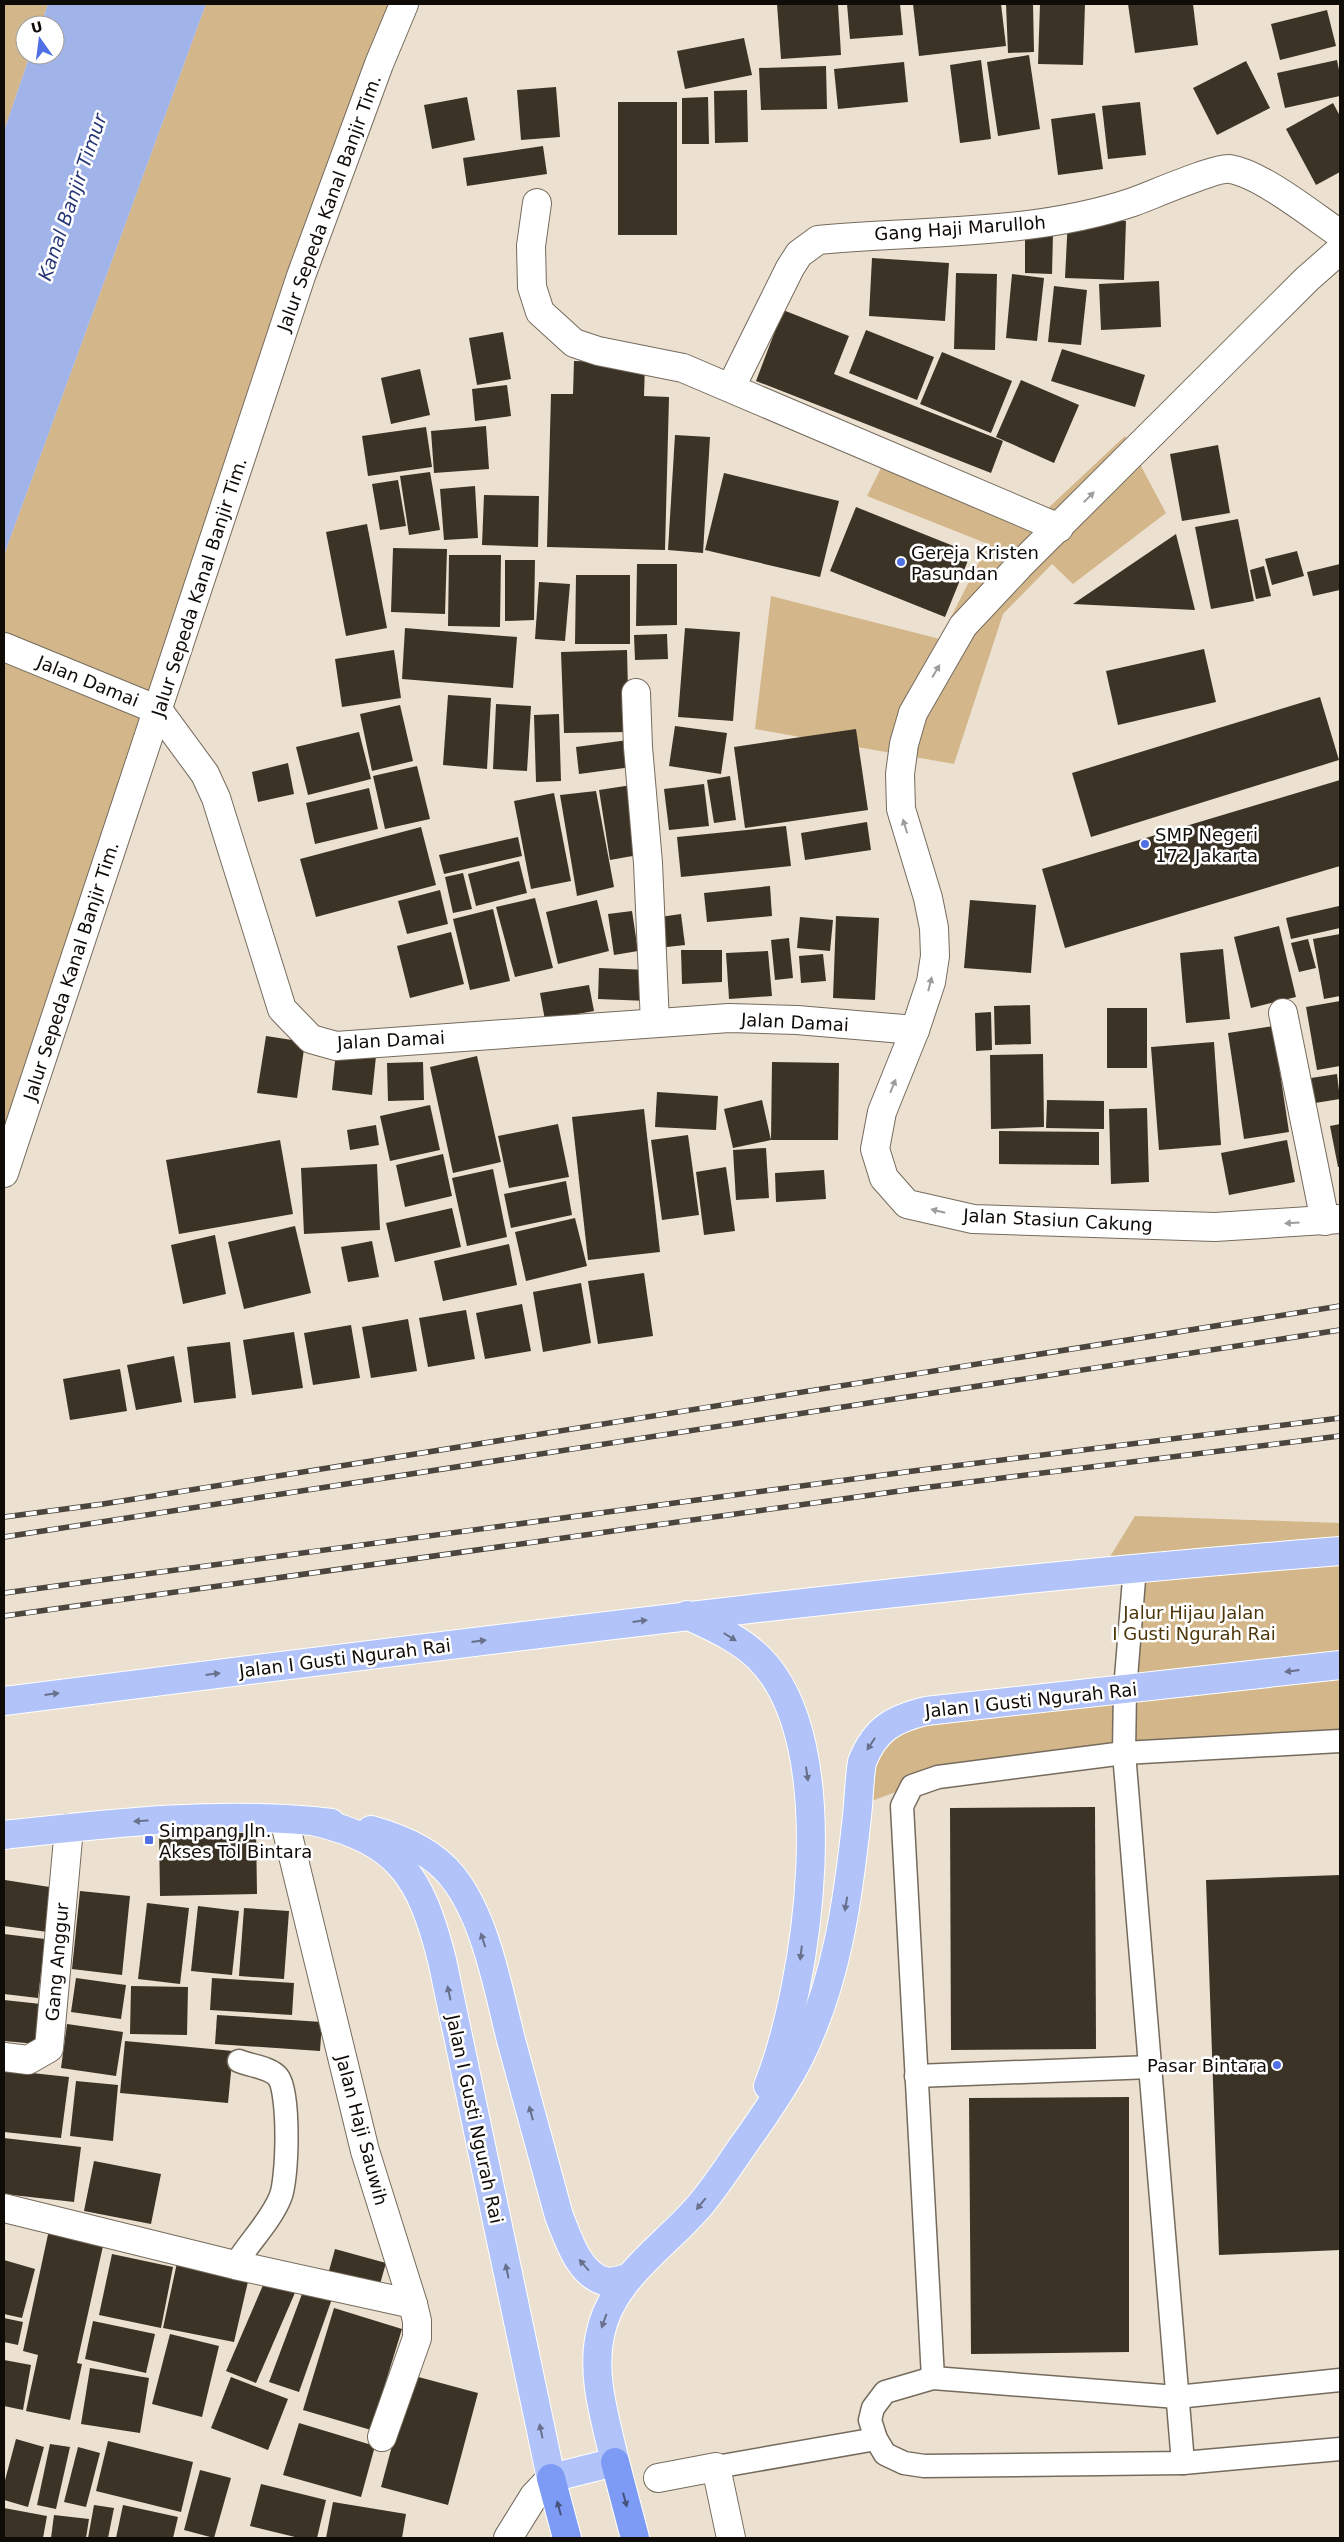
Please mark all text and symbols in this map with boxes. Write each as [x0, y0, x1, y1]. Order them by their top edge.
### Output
north arrow [15, 15, 65, 65]
text: U [29, 18, 44, 37]
street label: Jalur Sepeda Kanal Banjir Tim. [272, 72, 385, 335]
water label: Kanal Banjir Timur [33, 110, 111, 283]
street label: Gang Haji Marulloh [874, 212, 1046, 244]
street label: Jalur Sepeda Kanal Banjir Tim. [147, 455, 251, 720]
one-way arrow [1082, 492, 1094, 504]
place label: Gereja Kristen Pasundan [911, 542, 1039, 584]
marker: Gereja Kristen Pasundan [895, 556, 907, 568]
street label: Jalan Damai [33, 651, 142, 711]
one-way arrow [931, 665, 940, 678]
one-way arrow [901, 818, 909, 833]
place label: SMP Negeri 172 Jakarta [1155, 824, 1258, 866]
marker: SMP Negeri 172 Jakarta [1139, 838, 1151, 850]
street label: Jalur Sepeda Kanal Banjir Tim. [19, 839, 123, 1104]
one-way arrow [926, 976, 934, 991]
street label: Jalan Damai [740, 1009, 849, 1035]
street label: Jalan Damai [336, 1027, 445, 1053]
one-way arrow [889, 1078, 897, 1093]
street label: Jalan Stasiun Cakung [962, 1204, 1153, 1235]
one-way arrow [930, 1207, 945, 1215]
one-way arrow [1283, 1219, 1299, 1227]
park label: Jalur Hijau Jalan I Gusti Ngurah Rai [1112, 1602, 1276, 1644]
one-way arrow [632, 1617, 648, 1625]
one-way arrow [724, 1633, 737, 1642]
street label: Jalan I Gusti Ngurah Rai [237, 1635, 452, 1682]
one-way arrow [471, 1637, 487, 1645]
one-way arrow [1284, 1667, 1300, 1675]
one-way arrow [206, 1670, 222, 1678]
street label: Jalan I Gusti Ngurah Rai [923, 1678, 1138, 1722]
one-way arrow [44, 1690, 60, 1698]
one-way arrow [866, 1738, 875, 1751]
one-way arrow [803, 1766, 811, 1782]
one-way arrow [133, 1817, 149, 1825]
place label: Simpang Jln. Akses Tol Bintara [159, 1820, 312, 1862]
marker: Simpang Jln. Akses Tol Bintara [143, 1834, 155, 1846]
one-way arrow [842, 1896, 850, 1912]
street label: Gang Anggur [41, 1901, 73, 2022]
one-way arrow [479, 1932, 486, 1947]
one-way arrow [797, 1945, 805, 1961]
one-way arrow [445, 1985, 453, 2000]
street label: Jalan I Gusti Ngurah Rai [442, 2012, 507, 2225]
street label: Jalan Haji Sauwih [332, 2052, 392, 2207]
place label: Pasar Bintara [1147, 2055, 1267, 2076]
marker: Pasar Bintara [1271, 2059, 1283, 2071]
one-way arrow [526, 2106, 534, 2121]
one-way arrow [696, 2197, 707, 2210]
one-way arrow [579, 2259, 590, 2272]
one-way arrow [503, 2263, 511, 2279]
one-way arrow [600, 2314, 608, 2329]
one-way arrow [536, 2422, 544, 2438]
one-way arrow [621, 2493, 629, 2508]
one-way arrow [554, 2501, 562, 2516]

